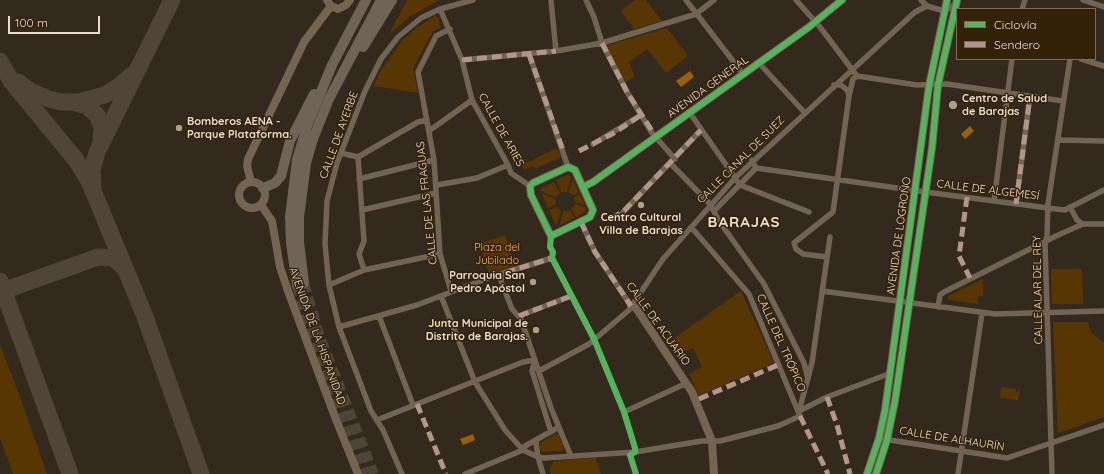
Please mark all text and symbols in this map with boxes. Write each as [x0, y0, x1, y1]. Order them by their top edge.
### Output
scale bar [10, 8, 102, 34]
legend [956, 8, 1096, 60]
text: 100 m [15, 15, 48, 30]
text: Ciclovía [994, 17, 1037, 32]
text: Sendero [994, 37, 1040, 52]
street label: AVENIDA GENERAL [665, 53, 751, 121]
street label: CALLE DE AYERBE [317, 89, 361, 181]
street label: CALLE DE ARIES [475, 91, 527, 169]
place label: Centro de Salud de Barajas [962, 92, 1047, 118]
marker: Centro de Salud de Barajas [947, 99, 959, 111]
street label: CALLE CANAL DE SUEZ [695, 114, 787, 206]
place label: Bomberos AENA - Parque Plataforma. [187, 115, 292, 141]
marker: Bomberos AENA - Parque Plataforma. [174, 123, 184, 133]
street label: CALLE DE LAS FRAGUAS [414, 141, 440, 265]
street label: AVENIDA DE LOGROÑO [884, 176, 914, 296]
street label: CALLE DE ALGEMESÍ [936, 177, 1040, 203]
marker: Centro Cultural Villa de Barajas [636, 200, 646, 210]
place label: Centro Cultural Villa de Barajas [599, 211, 683, 237]
district label: BARAJAS [708, 213, 780, 231]
street label: CALLE ALAR DEL REY [1030, 236, 1046, 344]
park label: Plaza del Jubilado [474, 241, 520, 267]
street label: AVENIDA DE LA HISPANIDAD [286, 265, 348, 407]
place label: Parroquia San Pedro Apóstol [449, 269, 525, 295]
marker: Parroquia San Pedro Apóstol [528, 277, 538, 287]
street label: CALLE DE ACUARIO [623, 280, 693, 368]
street label: CALLE DEL TRÓPICO [753, 292, 809, 394]
place label: Junta Municipal de Distrito de Barajas. [426, 317, 528, 343]
marker: Junta Municipal de Distrito de Barajas. [531, 325, 541, 335]
street label: CALLE DE ALHAURÍN [898, 424, 1006, 454]

